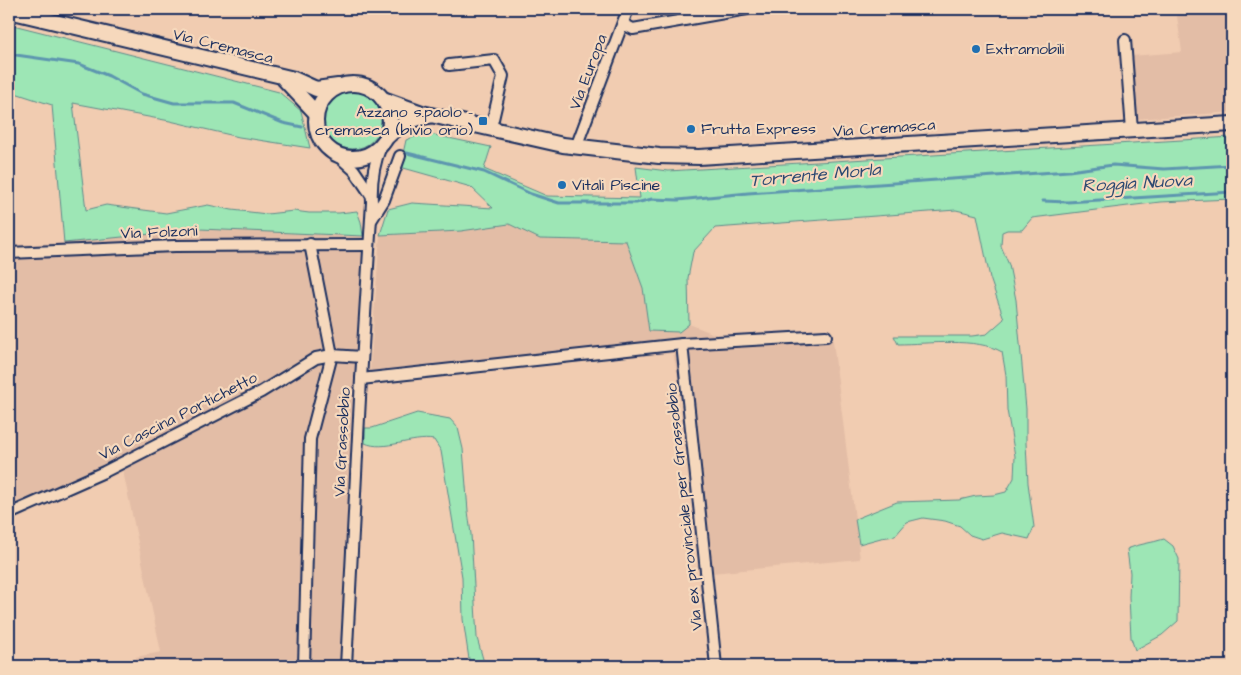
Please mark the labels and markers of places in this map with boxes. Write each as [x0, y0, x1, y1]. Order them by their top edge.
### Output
place label: Extramobili [986, 38, 1065, 60]
marker: Extramobili [970, 43, 982, 55]
place label: Azzano s.paolo - cremasca (bivio orio) [315, 101, 473, 141]
marker: Azzano s.paolo - cremasca (bivio orio) [477, 115, 489, 127]
place label: Frutta Express [701, 118, 816, 140]
marker: Frutta Express [685, 123, 697, 135]
place label: Vitali Piscine [572, 174, 661, 196]
marker: Vitali Piscine [556, 179, 568, 191]

